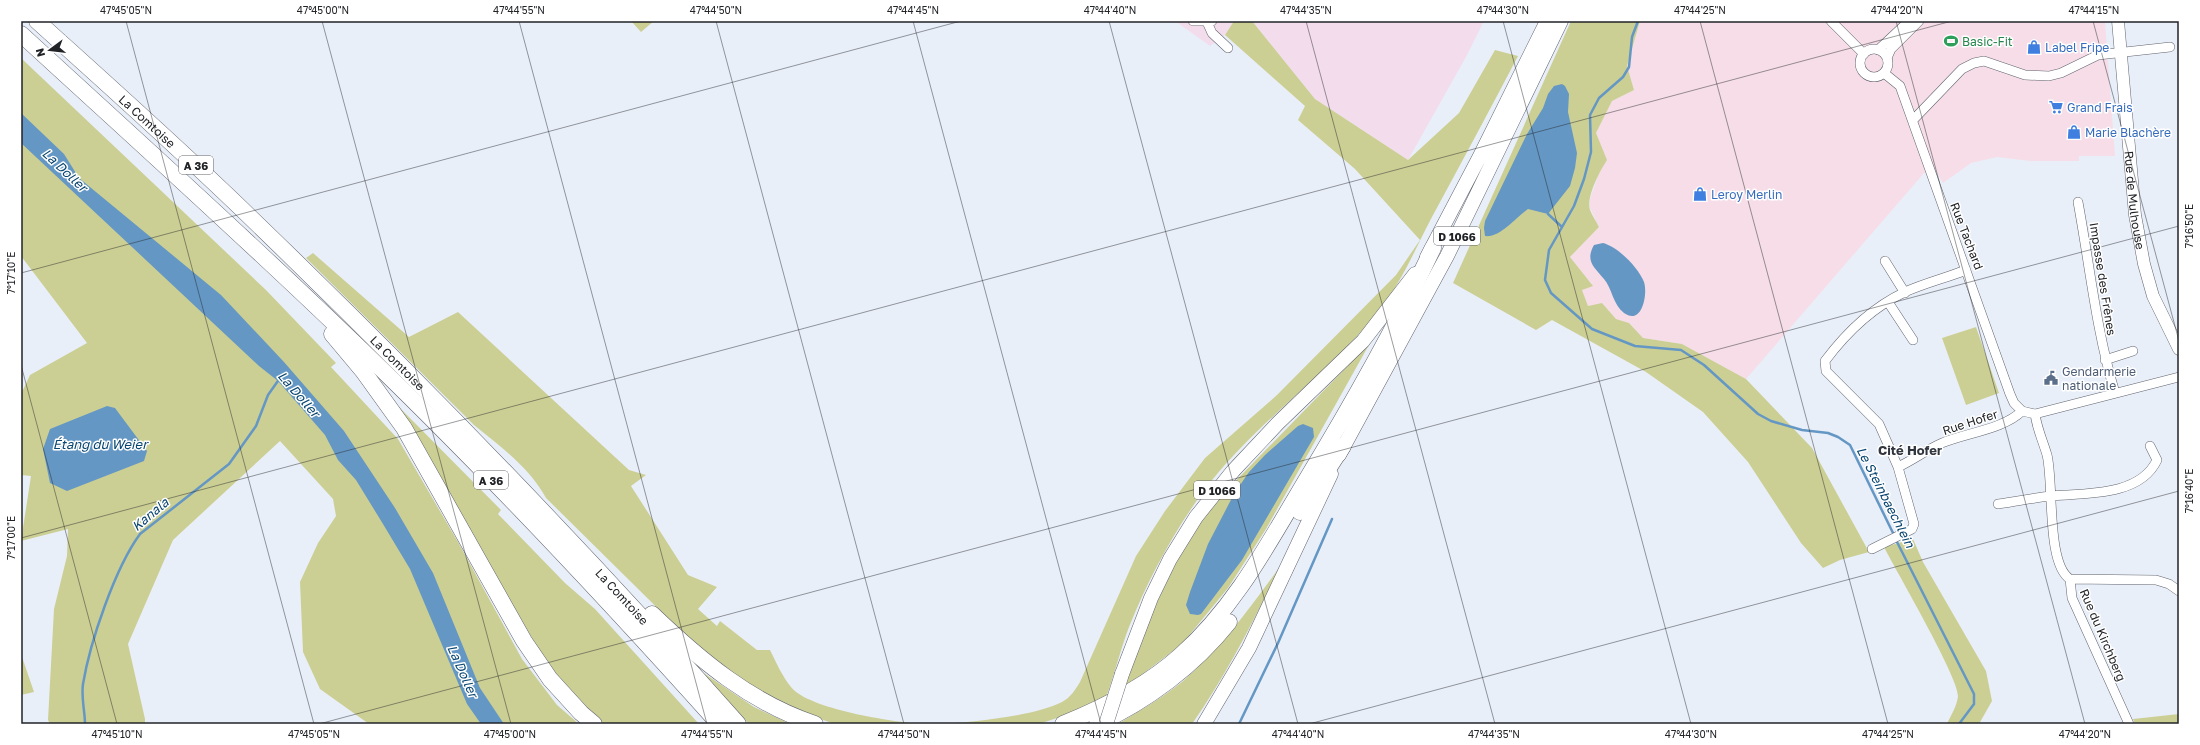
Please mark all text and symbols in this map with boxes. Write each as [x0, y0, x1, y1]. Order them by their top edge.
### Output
text: 47°45'05"N [100, 4, 152, 16]
text: 47°45'00"N [297, 4, 349, 16]
text: 47°44'55"N [493, 4, 545, 16]
text: 47°44'50"N [690, 4, 742, 16]
text: 47°44'45"N [887, 4, 939, 16]
text: 47°44'40"N [1084, 4, 1136, 16]
text: 47°44'35"N [1280, 4, 1332, 16]
text: 47°44'30"N [1477, 4, 1529, 16]
text: 47°44'25"N [1674, 4, 1726, 16]
text: 47°44'20"N [1871, 4, 1923, 16]
text: 47°44'15"N [2069, 4, 2119, 16]
north arrow [30, 30, 70, 70]
sports icon: Basic-Fit [1943, 33, 1959, 49]
place label: Basic-Fit [1962, 34, 2013, 49]
shop icon: Label Fripe [2026, 39, 2042, 55]
place label: Label Fripe [2045, 40, 2109, 55]
text: N [32, 47, 47, 58]
street label: La Comtoise [116, 91, 179, 151]
supermarket icon: Grand Frais [2048, 99, 2064, 115]
place label: Grand Frais [2067, 100, 2133, 115]
shop icon: Marie Blachère [2066, 124, 2082, 140]
place label: Marie Blachère [2085, 125, 2171, 140]
water label: La Doller [39, 145, 92, 196]
street label: Rue de Mulhouse [2122, 150, 2149, 251]
road number: A 36 [179, 156, 213, 174]
shop icon: Leroy Merlin [1692, 186, 1708, 202]
place label: Leroy Merlin [1711, 187, 1782, 202]
street label: Rue Tachard [1947, 200, 1987, 272]
text: 7°16'50"E [2183, 204, 2195, 248]
street label: Impasse des Frênes [2087, 221, 2119, 337]
road number: D 1066 [1434, 227, 1480, 245]
text: 7°17'10"E [5, 252, 17, 294]
street label: La Comtoise [367, 332, 428, 393]
place label: Gendarmerie nationale [2062, 364, 2136, 393]
water label: La Doller [275, 368, 325, 422]
public building icon: Gendarmerie nationale [2043, 370, 2059, 386]
street label: Rue Hofer [1940, 406, 2000, 438]
water label: Étang du Weier [53, 436, 149, 452]
district label: Cité Hofer [1878, 442, 1942, 458]
water label: Le Steinbaechlein [1854, 444, 1919, 551]
text: 7°16'40"E [2183, 469, 2195, 513]
road number: A 36 [474, 471, 508, 489]
road number: D 1066 [1194, 481, 1240, 499]
water label: Kanala [128, 494, 172, 534]
text: 7°17'00"E [5, 516, 17, 560]
street label: La Comtoise [593, 565, 652, 628]
street label: Rue du Kirchberg [2077, 586, 2129, 684]
water label: La Doller [444, 642, 482, 702]
text: 47°45'10"N [91, 728, 143, 740]
text: 47°45'05"N [288, 728, 340, 740]
text: 47°45'00"N [484, 728, 536, 740]
text: 47°44'55"N [681, 728, 733, 740]
text: 47°44'50"N [878, 728, 930, 740]
text: 47°44'45"N [1075, 728, 1127, 740]
text: 47°44'40"N [1272, 728, 1324, 740]
text: 47°44'35"N [1468, 728, 1520, 740]
text: 47°44'30"N [1665, 728, 1717, 740]
text: 47°44'25"N [1862, 728, 1914, 740]
text: 47°44'20"N [2059, 728, 2111, 740]

